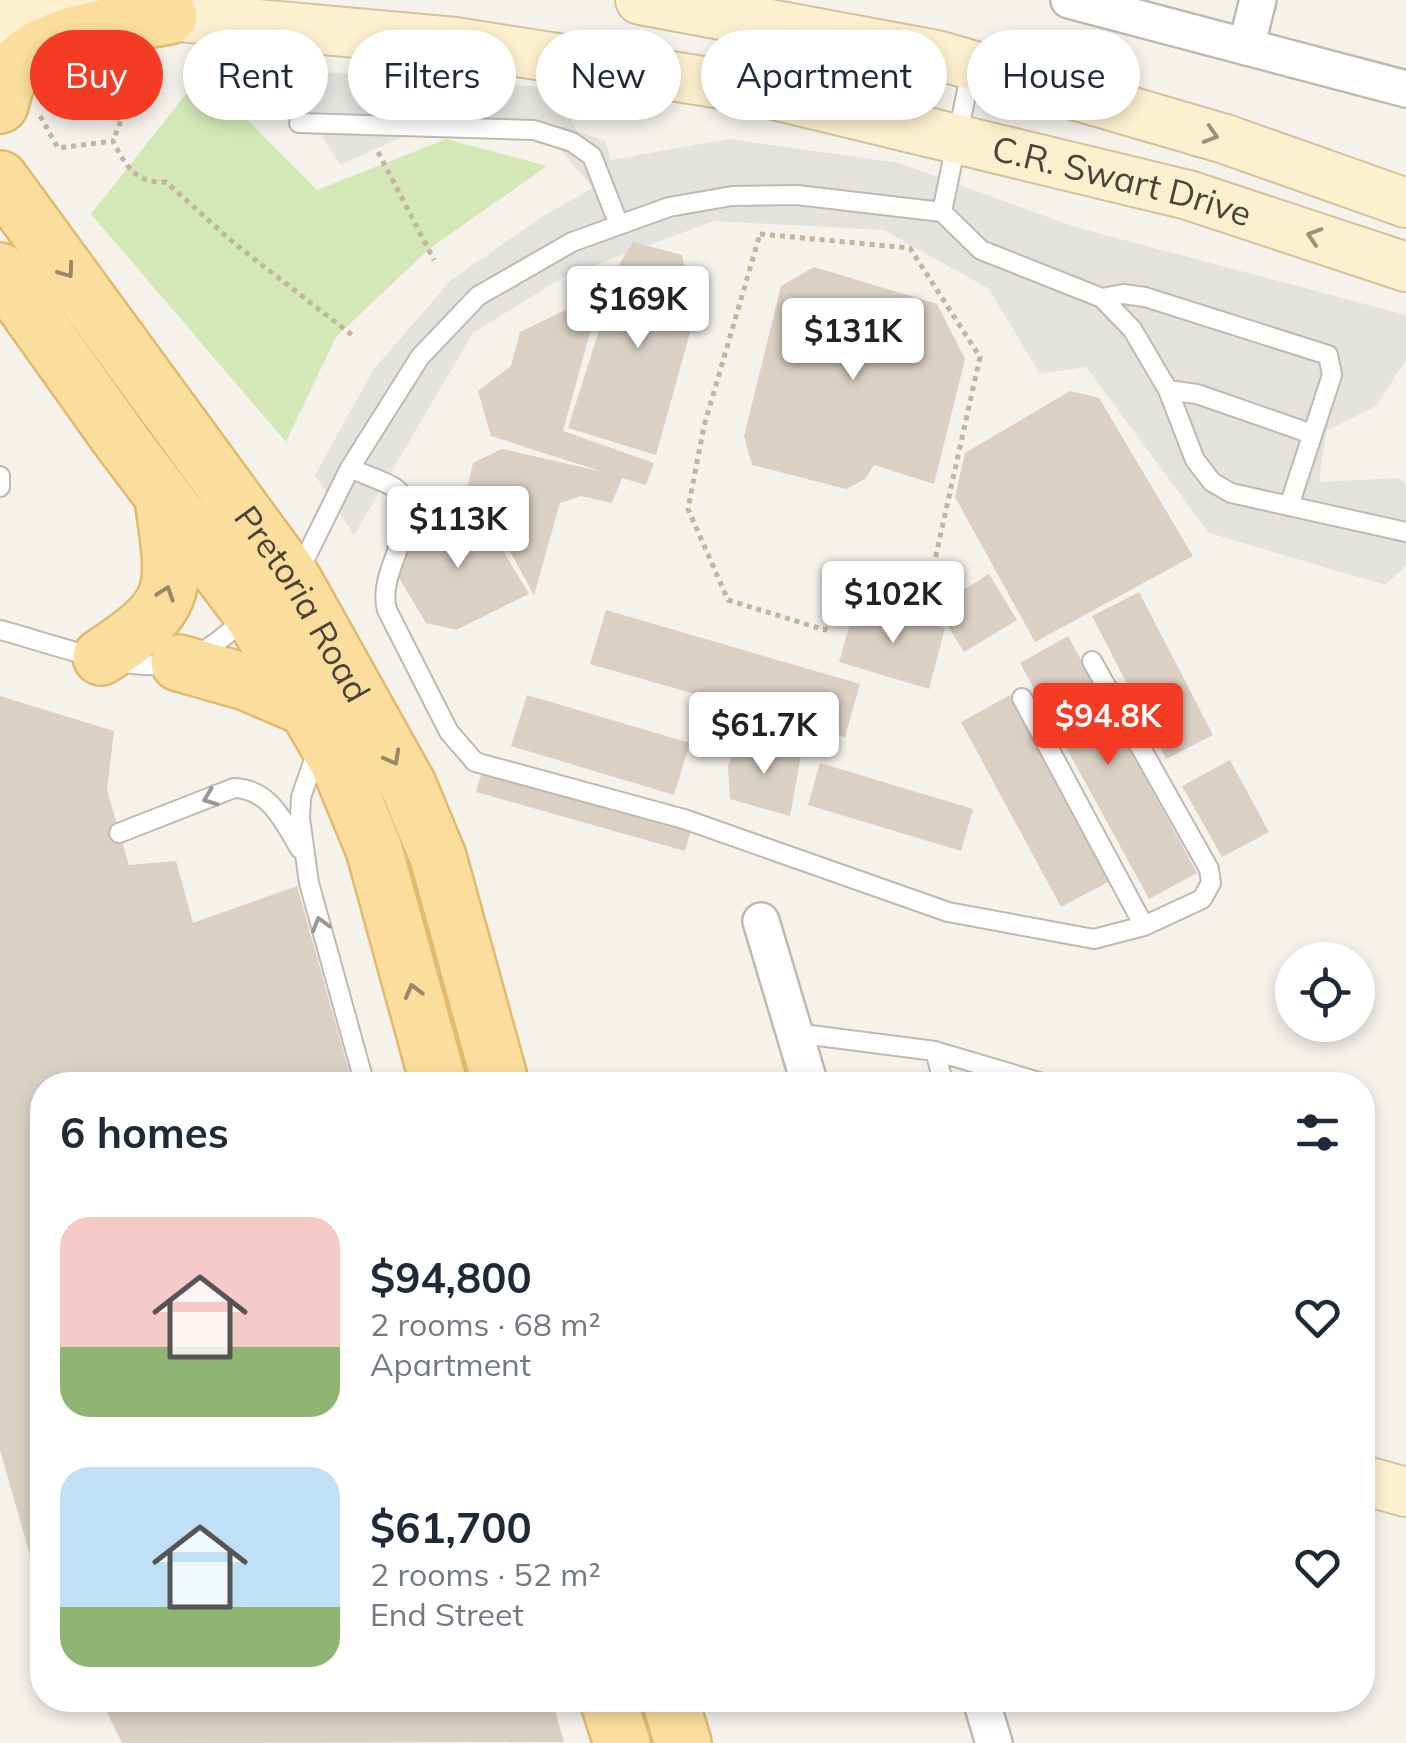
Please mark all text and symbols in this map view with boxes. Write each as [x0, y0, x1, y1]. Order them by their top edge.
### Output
chip: Buy [30, 30, 163, 120]
chip: Rent [183, 30, 328, 120]
chip: Filters [348, 30, 516, 120]
chip: New [536, 30, 681, 120]
chip: Apartment [701, 30, 947, 120]
chip: House [967, 30, 1140, 120]
one-way arrow [1202, 123, 1219, 144]
street label: C.R. Swart Drive [988, 126, 1257, 235]
one-way arrow [1306, 228, 1323, 248]
one-way arrow [55, 260, 74, 279]
pin: $169K [568, 266, 708, 351]
text: $169K [589, 278, 687, 318]
pin: $131K [783, 298, 923, 383]
text: $131K [804, 310, 902, 350]
pin: $113K [388, 486, 528, 571]
street label: Pretoria Road [225, 497, 380, 710]
text: $113K [409, 498, 507, 538]
pin: $102K [823, 561, 963, 646]
text: $102K [844, 573, 942, 613]
one-way arrow [155, 585, 175, 602]
pin: $94.8K [1027, 683, 1189, 768]
pin: $61.7K [683, 692, 845, 777]
text: $94.8K [1055, 695, 1161, 735]
text: $61.7K [711, 704, 817, 744]
one-way arrow [381, 747, 400, 765]
one-way arrow [202, 786, 219, 806]
one-way arrow [311, 916, 332, 933]
map controls [1275, 942, 1375, 1042]
button: locate [1275, 942, 1375, 1042]
one-way arrow [404, 983, 425, 1000]
icon: filters [1290, 1105, 1345, 1160]
text: 6 homes [60, 1106, 229, 1159]
text: $94,800 [370, 1251, 532, 1304]
icon: home [140, 1257, 260, 1377]
icon: heart [1290, 1290, 1345, 1345]
text: 2 rooms · 68 m² [370, 1304, 601, 1344]
text: Apartment [370, 1344, 531, 1384]
text: $61,700 [370, 1501, 532, 1554]
icon: home [140, 1507, 260, 1627]
icon: heart [1290, 1540, 1345, 1595]
text: 2 rooms · 52 m² [370, 1554, 601, 1594]
text: End Street [370, 1594, 524, 1634]

